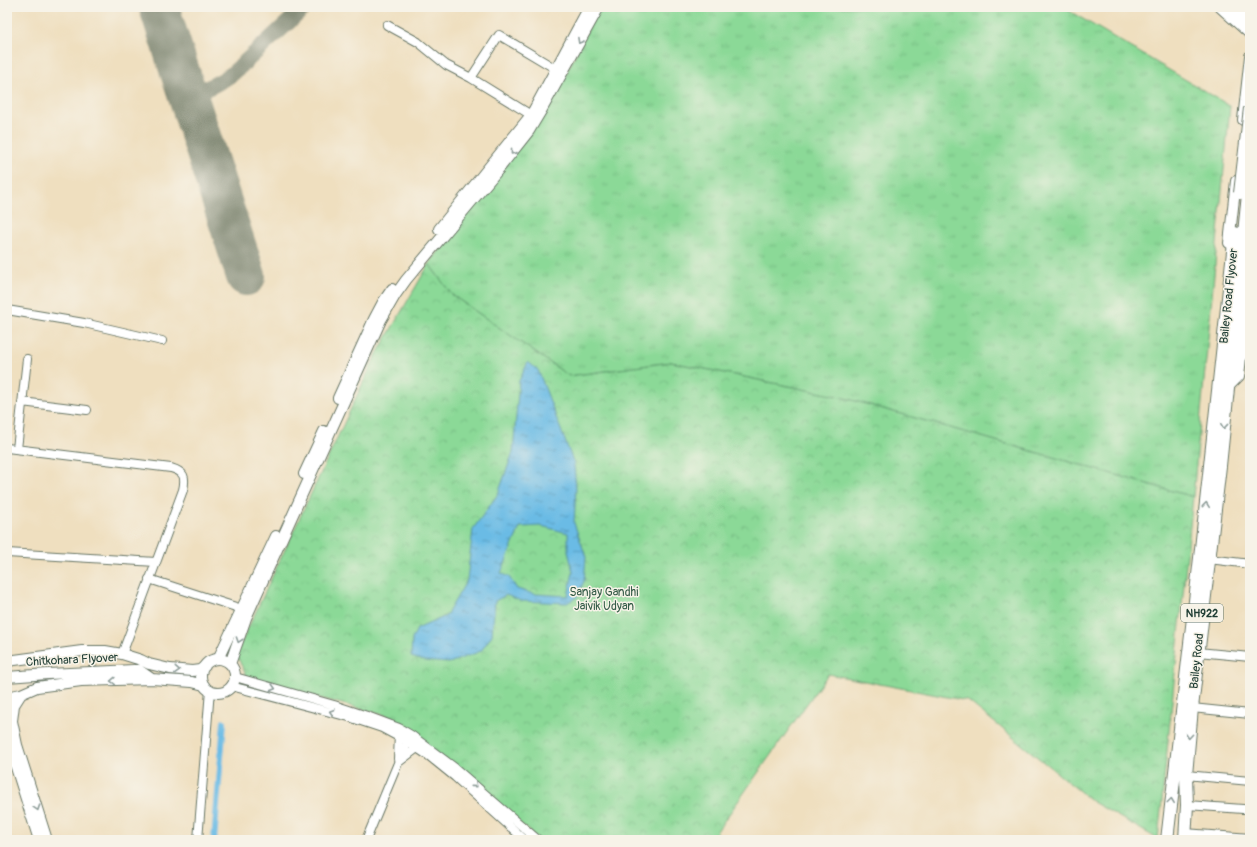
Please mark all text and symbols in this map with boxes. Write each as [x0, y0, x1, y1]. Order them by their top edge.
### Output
one-way arrow [578, 37, 585, 44]
one-way arrow [510, 147, 517, 155]
street label: Bailey Road Flyover [1217, 247, 1242, 344]
one-way arrow [1220, 423, 1229, 429]
one-way arrow [1201, 502, 1210, 508]
park label: Sanjay Gandhi Jaivik Udyan [570, 585, 638, 614]
road number: NH922 [1181, 604, 1223, 622]
street label: Bailey Road [1187, 632, 1207, 690]
one-way arrow [235, 636, 243, 643]
street label: Chitkohara Flyover [25, 650, 119, 670]
one-way arrow [174, 665, 180, 674]
one-way arrow [110, 676, 116, 685]
one-way arrow [269, 683, 276, 692]
one-way arrow [328, 708, 335, 717]
one-way arrow [1185, 733, 1194, 739]
one-way arrow [470, 781, 478, 788]
one-way arrow [1166, 798, 1175, 804]
one-way arrow [32, 804, 41, 811]

